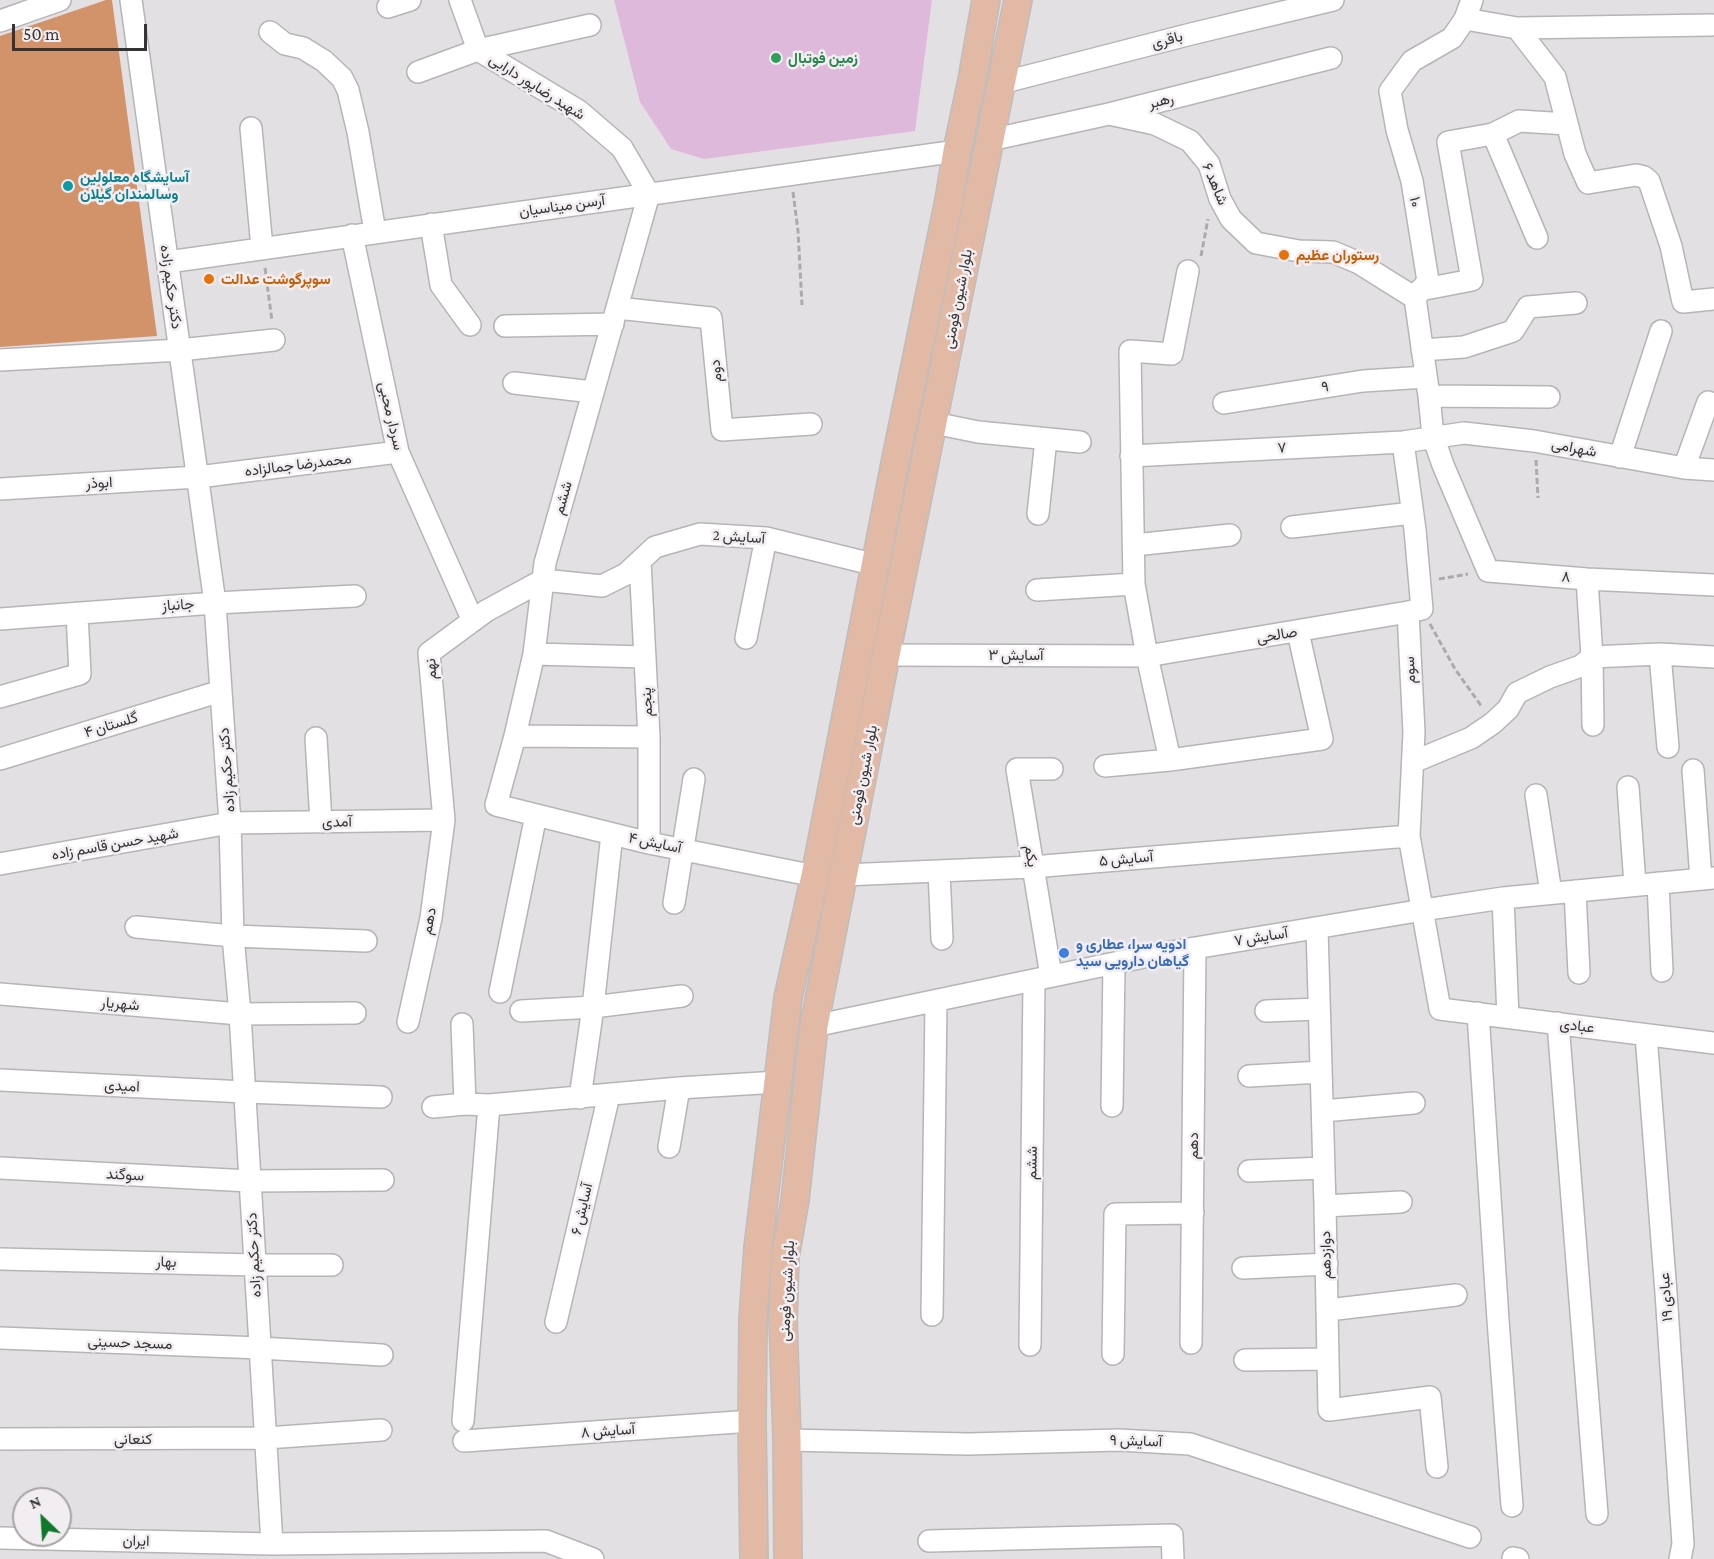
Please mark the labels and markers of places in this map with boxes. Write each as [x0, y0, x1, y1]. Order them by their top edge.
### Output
place label: زمین فوتبال [788, 49, 858, 67]
marker: زمین فوتبال [769, 51, 783, 65]
place label: آسایشگاه معلولین وسالمندان گیلان [80, 168, 189, 203]
marker: آسایشگاه معلولین وسالمندان گیلان [61, 179, 75, 193]
place label: رستوران عظیم [1296, 246, 1379, 264]
marker: رستوران عظیم [1277, 248, 1291, 262]
place label: سوپرگوشت عدالت [221, 270, 331, 288]
marker: سوپرگوشت عدالت [202, 272, 216, 286]
place label: ادویه سرا، عطاری و گیاهان دارویی سید [1076, 935, 1189, 970]
marker: ادویه سرا، عطاری و گیاهان دارویی سید [1057, 946, 1071, 960]

